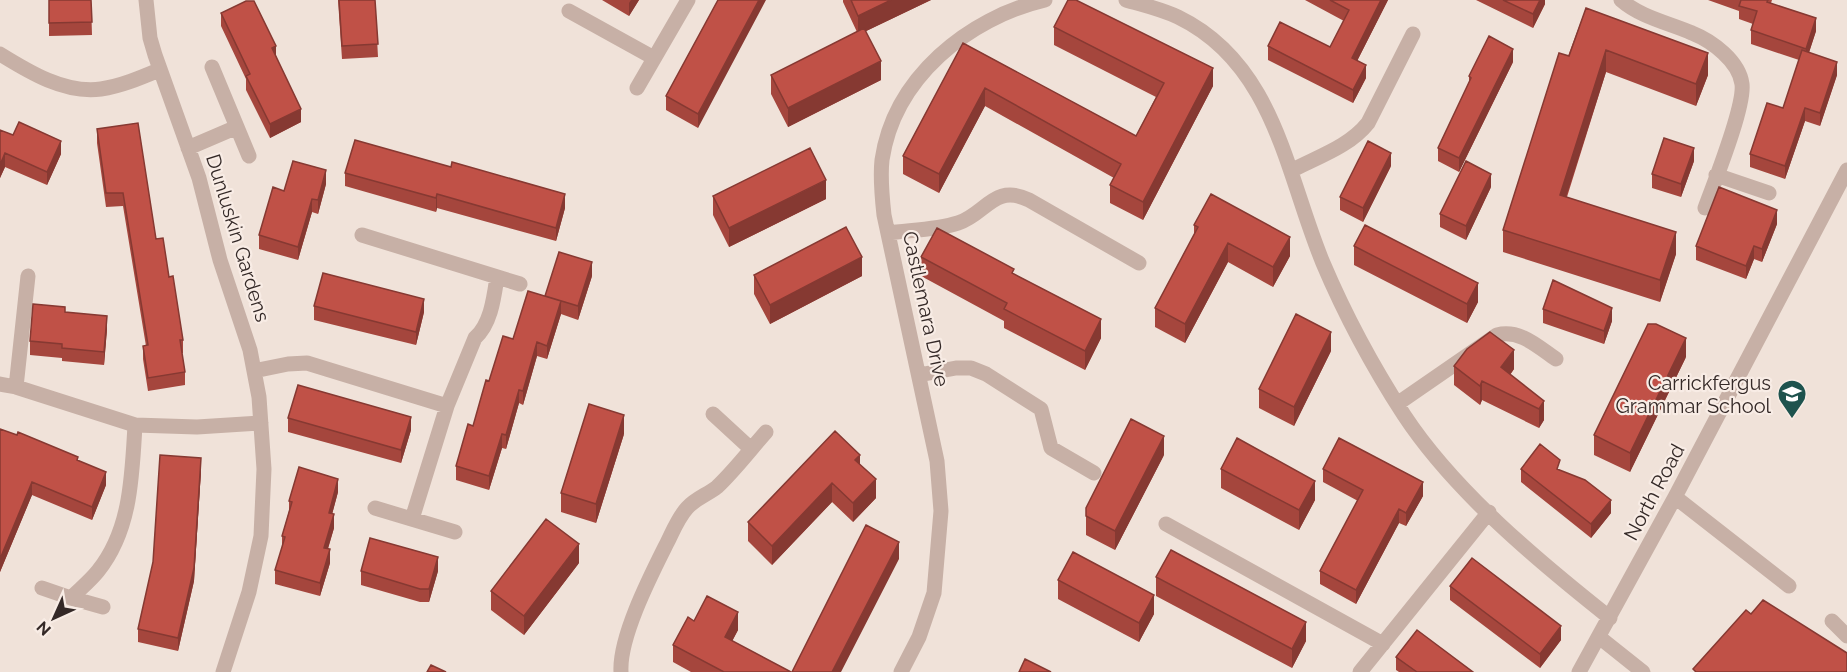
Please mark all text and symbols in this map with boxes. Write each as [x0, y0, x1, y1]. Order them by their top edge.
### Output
street label: Dunluskin Gardens [201, 151, 275, 325]
street label: Castlemara Drive [898, 229, 954, 389]
place label: Carrickfergus Grammar School [1615, 371, 1772, 418]
school or university icon: Carrickfergus Grammar School [1776, 378, 1808, 420]
street label: North Road [1619, 440, 1689, 544]
north arrow [24, 588, 84, 648]
text: N [33, 617, 55, 639]

